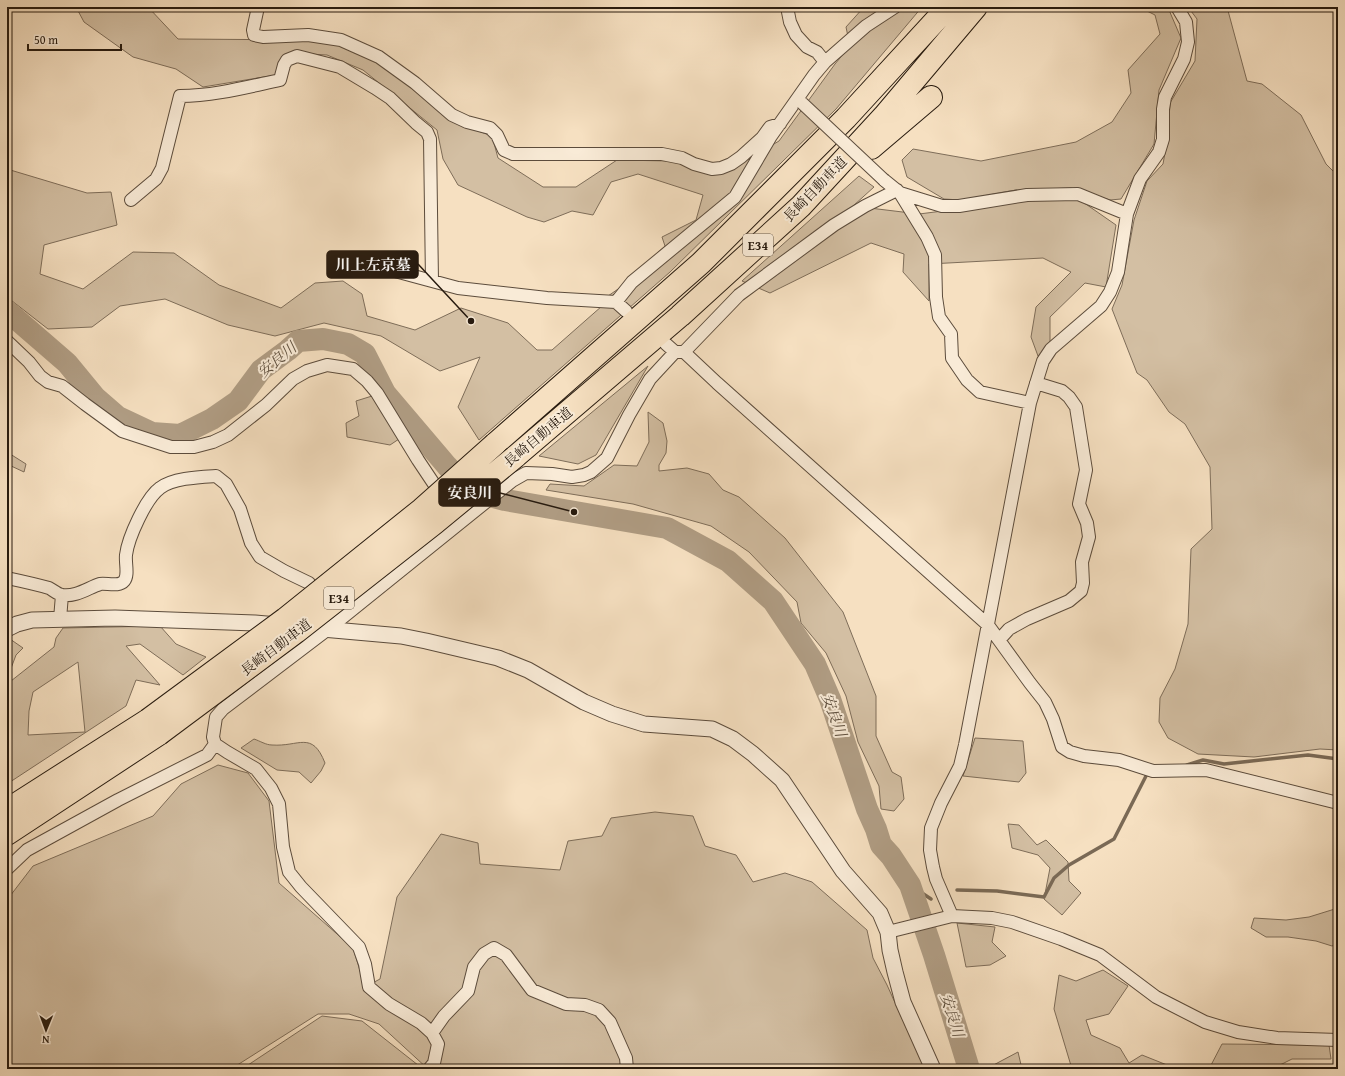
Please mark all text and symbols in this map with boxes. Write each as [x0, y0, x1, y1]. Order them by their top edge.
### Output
scale bar [28, 26, 121, 52]
text: 50 m [34, 31, 58, 48]
street label: 長崎自動車道 [779, 152, 851, 226]
road number: E34 [743, 234, 773, 256]
callout: 川上左京墓 [327, 251, 418, 278]
text: 川上左京墓 [335, 254, 411, 275]
water label: 安良川 [253, 336, 302, 382]
street label: 長崎自動車道 [499, 402, 577, 472]
callout: 安良川 [439, 479, 500, 506]
text: 安良川 [447, 482, 493, 503]
road number: E34 [324, 587, 354, 609]
street label: 長崎自動車道 [236, 614, 316, 680]
water label: 安良川 [817, 690, 853, 741]
water label: 安良川 [936, 990, 970, 1041]
north arrow [26, 1010, 66, 1050]
text: N [41, 1032, 50, 1048]

